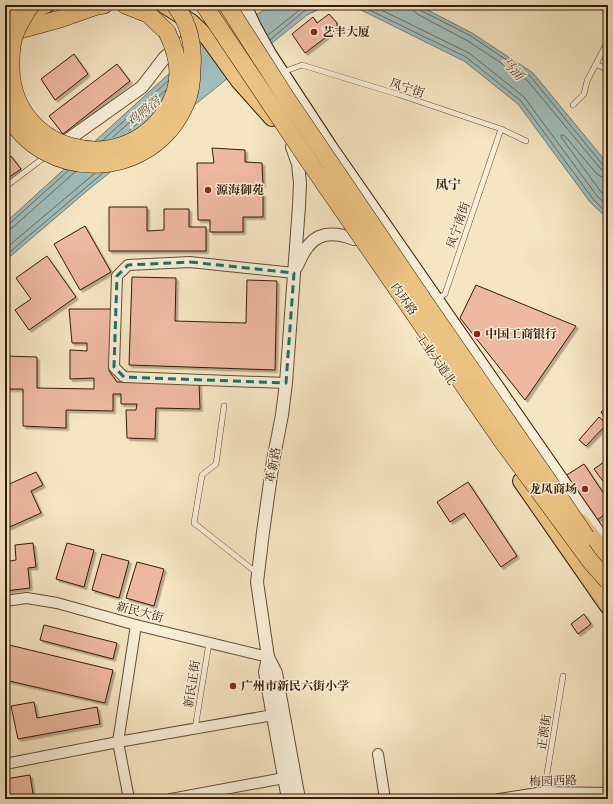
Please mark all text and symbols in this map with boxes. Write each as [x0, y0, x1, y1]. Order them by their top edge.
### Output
place label: 艺丰大厦 [322, 25, 370, 39]
marker: 艺丰大厦 [309, 27, 319, 37]
water label: 马涌 [498, 54, 527, 84]
street label: 凤宁街 [388, 76, 427, 101]
water label: 鸡鸭滘 [124, 93, 165, 129]
district label: 凤宁 [435, 177, 461, 192]
place label: 源海御苑 [216, 183, 264, 197]
marker: 源海御苑 [203, 185, 213, 195]
street label: 凤宁南街 [444, 199, 473, 250]
street label: 内环路 [388, 280, 420, 318]
place label: 中国工商银行 [485, 327, 557, 341]
marker: 中国工商银行 [472, 329, 482, 339]
street label: 工业大道北 [413, 330, 459, 388]
street label: 革新路 [263, 446, 283, 484]
place label: 龙凤商场 [529, 482, 577, 496]
marker: 龙凤商场 [580, 484, 590, 494]
street label: 新民大街 [115, 599, 166, 625]
street label: 新民正街 [181, 658, 203, 709]
place label: 广州市新民六街小学 [241, 679, 349, 693]
marker: 广州市新民六街小学 [228, 681, 238, 691]
street label: 正源街 [535, 712, 554, 751]
street label: 梅园西路 [529, 773, 577, 789]

